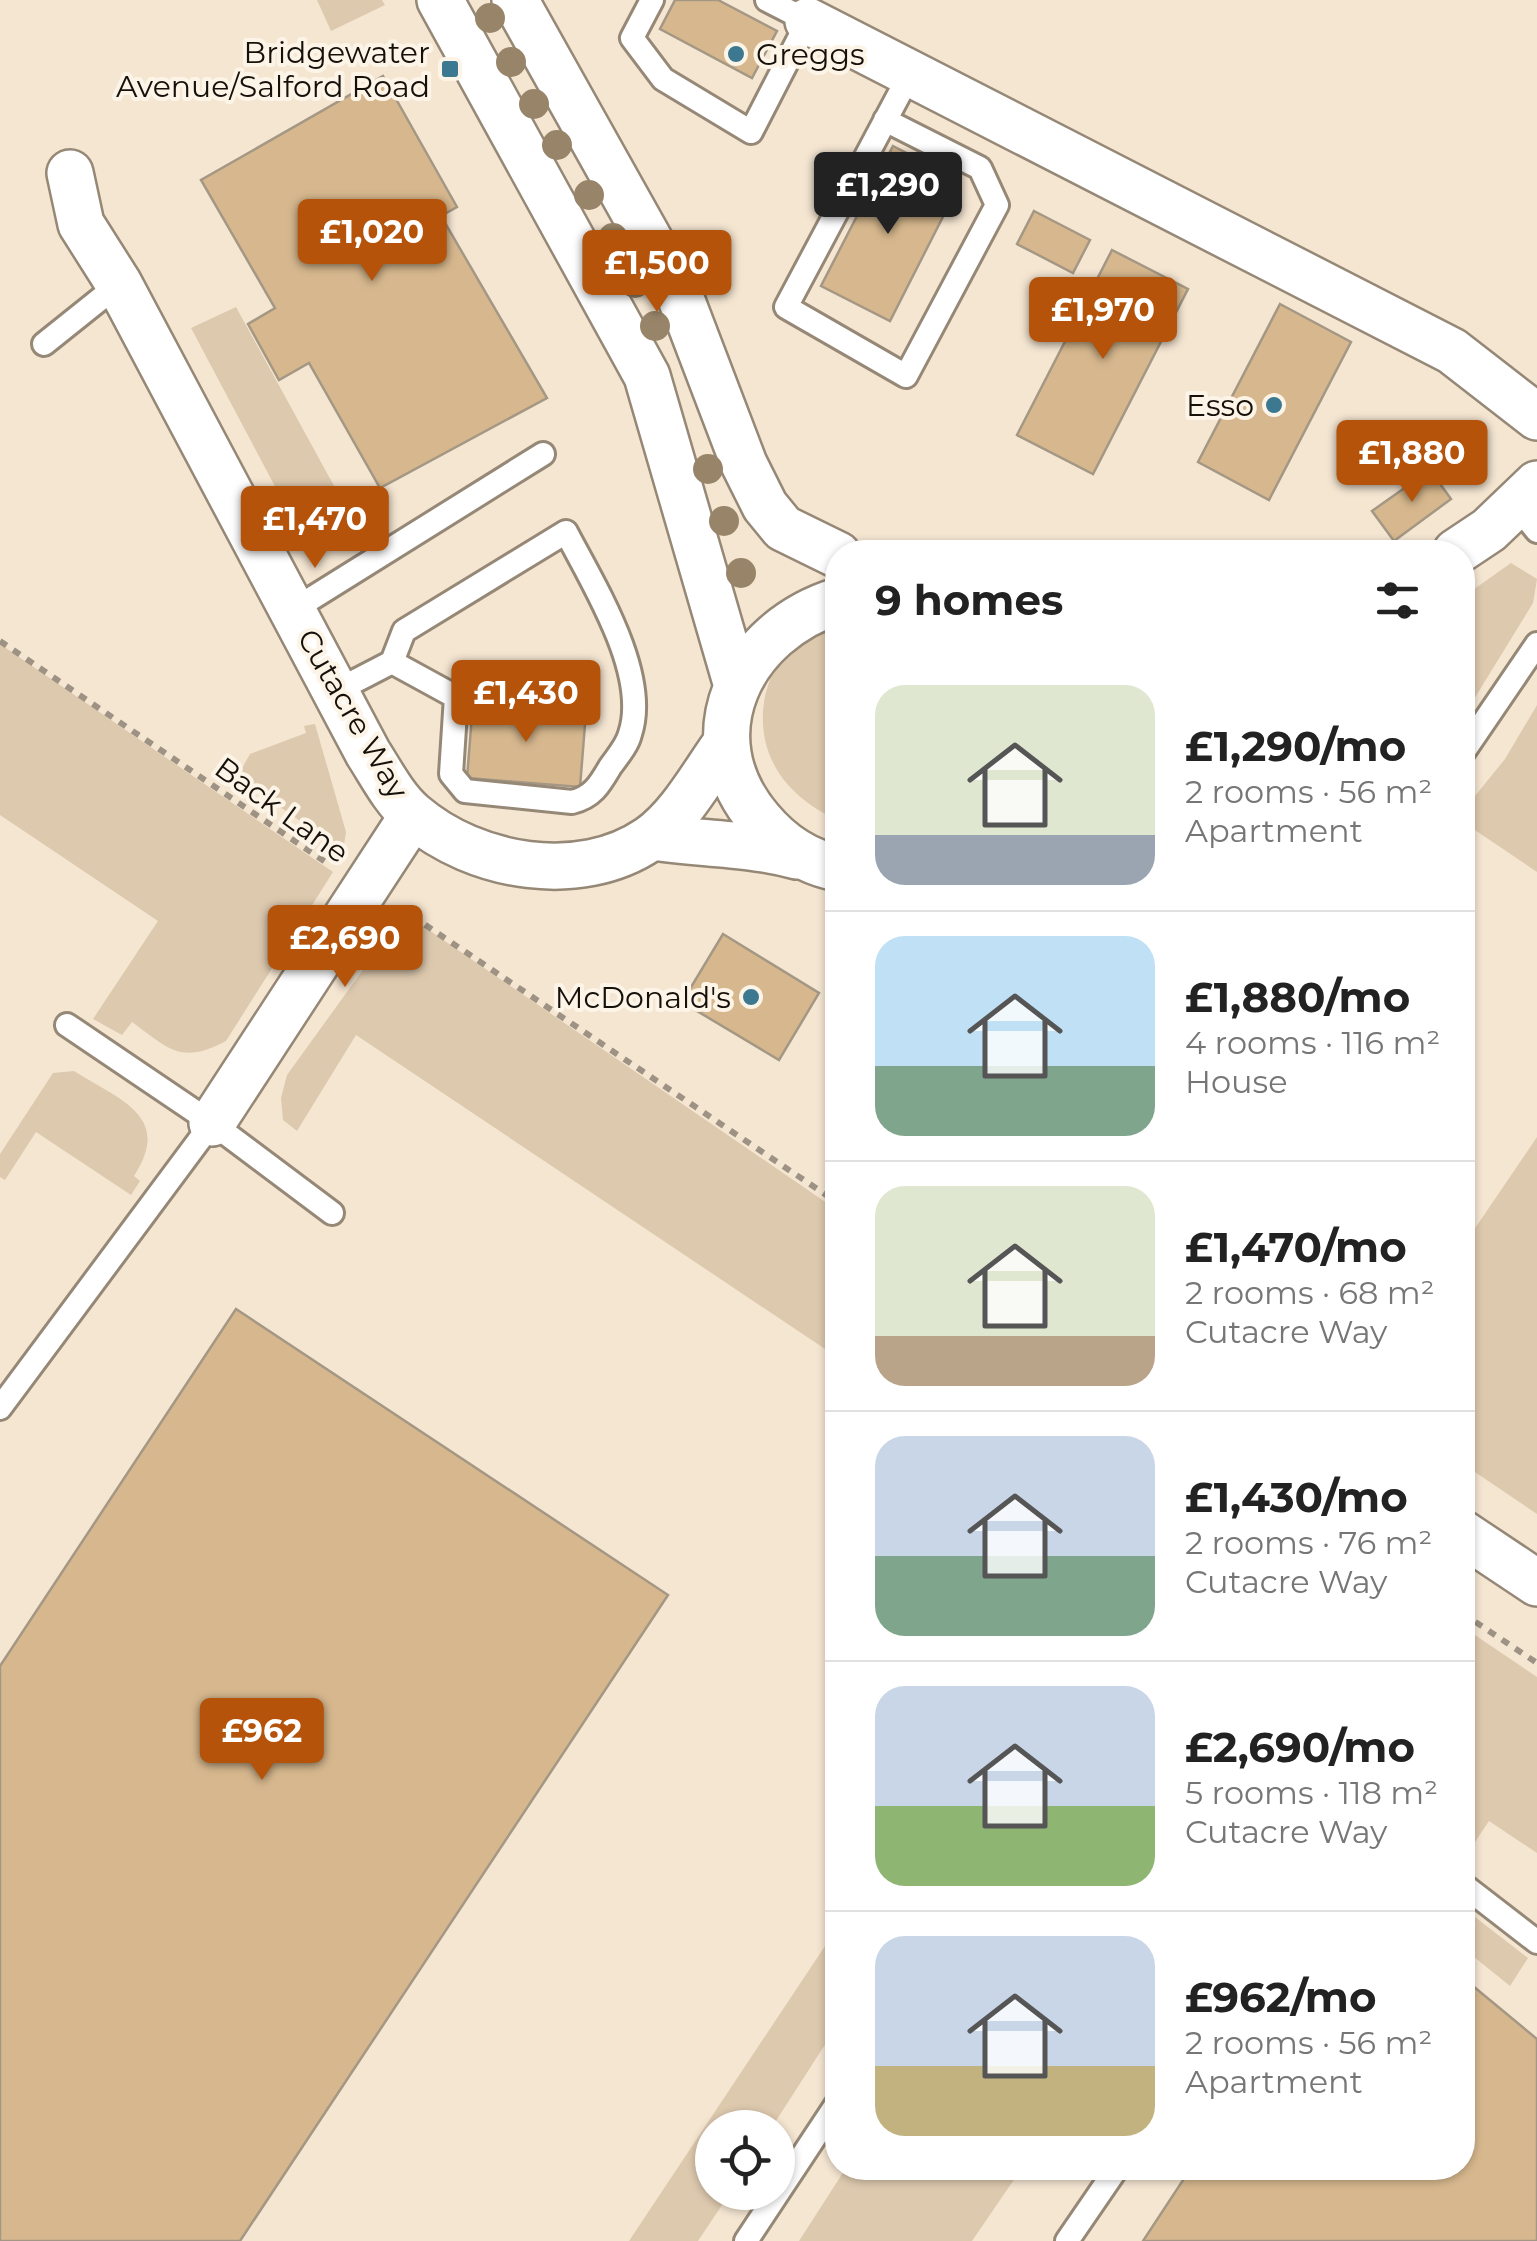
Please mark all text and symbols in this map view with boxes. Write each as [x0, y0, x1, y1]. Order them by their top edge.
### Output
place label: Bridgewater Avenue/Salford Road [116, 34, 430, 105]
place label: Greggs [756, 36, 865, 73]
marker: Greggs [725, 43, 747, 65]
marker: Bridgewater Avenue/Salford Road [439, 58, 461, 80]
pin: £1,290 [807, 152, 969, 237]
text: £1,290 [836, 165, 940, 204]
pin: £1,020 [291, 199, 453, 284]
text: £1,020 [320, 212, 424, 251]
pin: £1,500 [576, 230, 738, 315]
text: £1,500 [604, 243, 710, 282]
pin: £1,970 [1022, 277, 1184, 362]
text: £1,970 [1051, 290, 1155, 329]
place label: Esso [1186, 387, 1254, 424]
marker: Esso [1263, 394, 1285, 416]
pin: £1,880 [1331, 420, 1493, 505]
text: £1,880 [1358, 433, 1466, 472]
pin: £1,470 [234, 486, 396, 571]
text: £1,470 [263, 499, 367, 538]
icon: filters [1370, 573, 1425, 628]
text: 9 homes [875, 574, 1063, 626]
street label: Cutacre Way [290, 623, 417, 806]
pin: £1,430 [445, 660, 607, 745]
text: £1,430 [473, 673, 579, 712]
text: £1,290/mo [1185, 720, 1406, 772]
icon: home [955, 725, 1075, 845]
street label: Back Lane [208, 749, 356, 871]
text: 2 rooms · 56 m² [1185, 772, 1432, 811]
text: Apartment [1185, 811, 1363, 850]
pin: £2,690 [264, 905, 426, 990]
text: £2,690 [290, 918, 400, 957]
text: £1,880/mo [1185, 971, 1410, 1023]
icon: home [955, 976, 1075, 1096]
place label: McDonald's [555, 979, 731, 1016]
marker: McDonald's [740, 986, 762, 1008]
text: 4 rooms · 116 m² [1185, 1023, 1440, 1062]
text: House [1185, 1062, 1288, 1101]
text: £1,470/mo [1185, 1221, 1407, 1273]
icon: home [955, 1226, 1075, 1346]
text: 2 rooms · 68 m² [1185, 1273, 1435, 1312]
text: Cutacre Way [1185, 1312, 1387, 1351]
text: £1,430/mo [1185, 1471, 1408, 1523]
icon: home [955, 1476, 1075, 1596]
text: 2 rooms · 76 m² [1185, 1523, 1432, 1562]
text: Cutacre Way [1185, 1562, 1387, 1601]
pin: £962 [203, 1698, 321, 1783]
text: £962 [222, 1711, 302, 1750]
text: £2,690/mo [1185, 1721, 1415, 1773]
icon: home [955, 1726, 1075, 1846]
text: 5 rooms · 118 m² [1185, 1773, 1438, 1812]
text: Cutacre Way [1185, 1812, 1387, 1851]
text: £962/mo [1185, 1971, 1376, 2023]
icon: home [955, 1976, 1075, 2096]
text: 2 rooms · 56 m² [1185, 2023, 1432, 2062]
text: Apartment [1185, 2062, 1363, 2101]
map controls [695, 2110, 795, 2210]
button: locate [695, 2110, 795, 2210]

